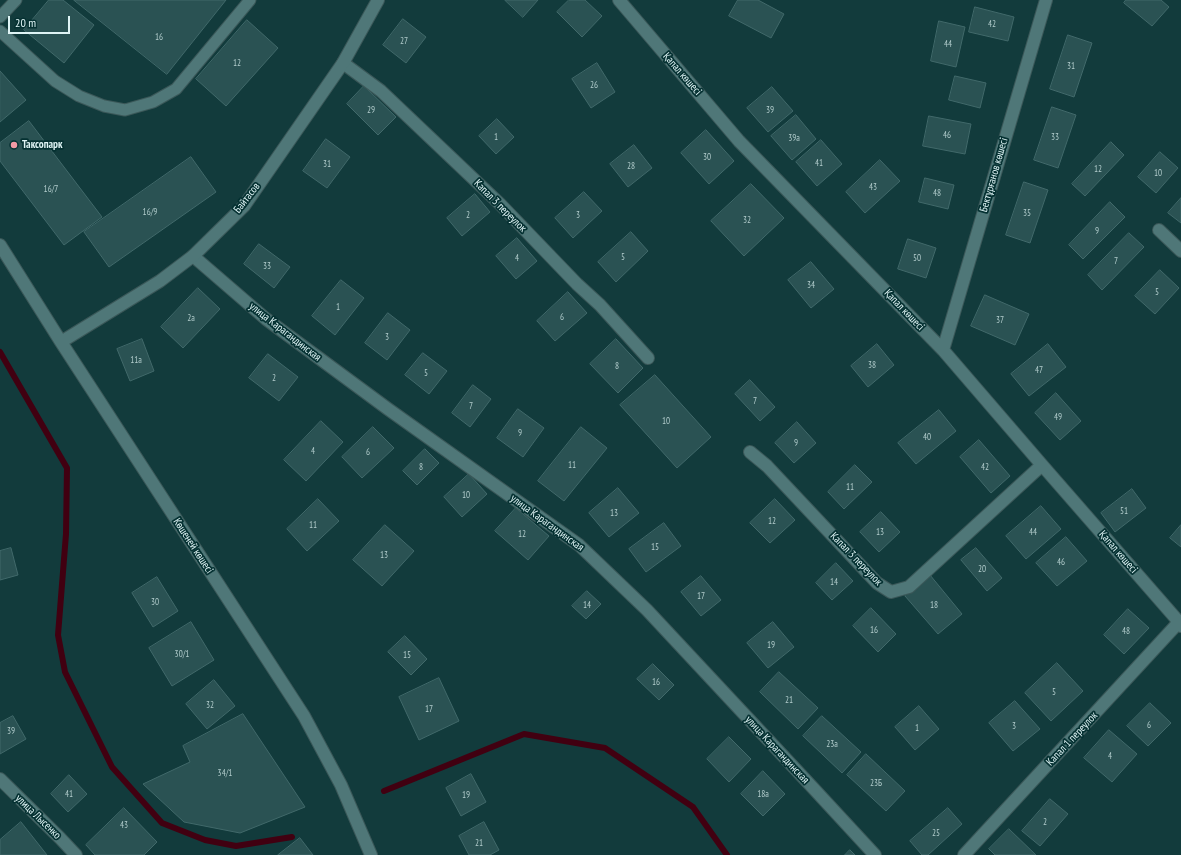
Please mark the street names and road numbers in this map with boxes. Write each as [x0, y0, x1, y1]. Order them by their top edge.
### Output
street label: Қапал көшесі [660, 50, 704, 98]
street label: Бектұрғанов көшесі [977, 136, 1011, 214]
street label: Капал 3 переулок [471, 177, 529, 235]
street label: Байтасов [231, 180, 263, 216]
street label: Қапал көшесі [881, 287, 927, 333]
street label: улица Карагандинская [246, 300, 324, 364]
street label: улица Карагандинская [508, 492, 586, 554]
street label: Көшеней көшесі [170, 516, 216, 576]
street label: Қапал көшесі [1096, 528, 1140, 576]
street label: Капал 3 переулок [827, 530, 885, 588]
street label: Капал 1 переулок [1044, 709, 1100, 769]
street label: улица Карагандинская [742, 713, 812, 787]
street label: улица Лысенко [12, 792, 64, 842]

